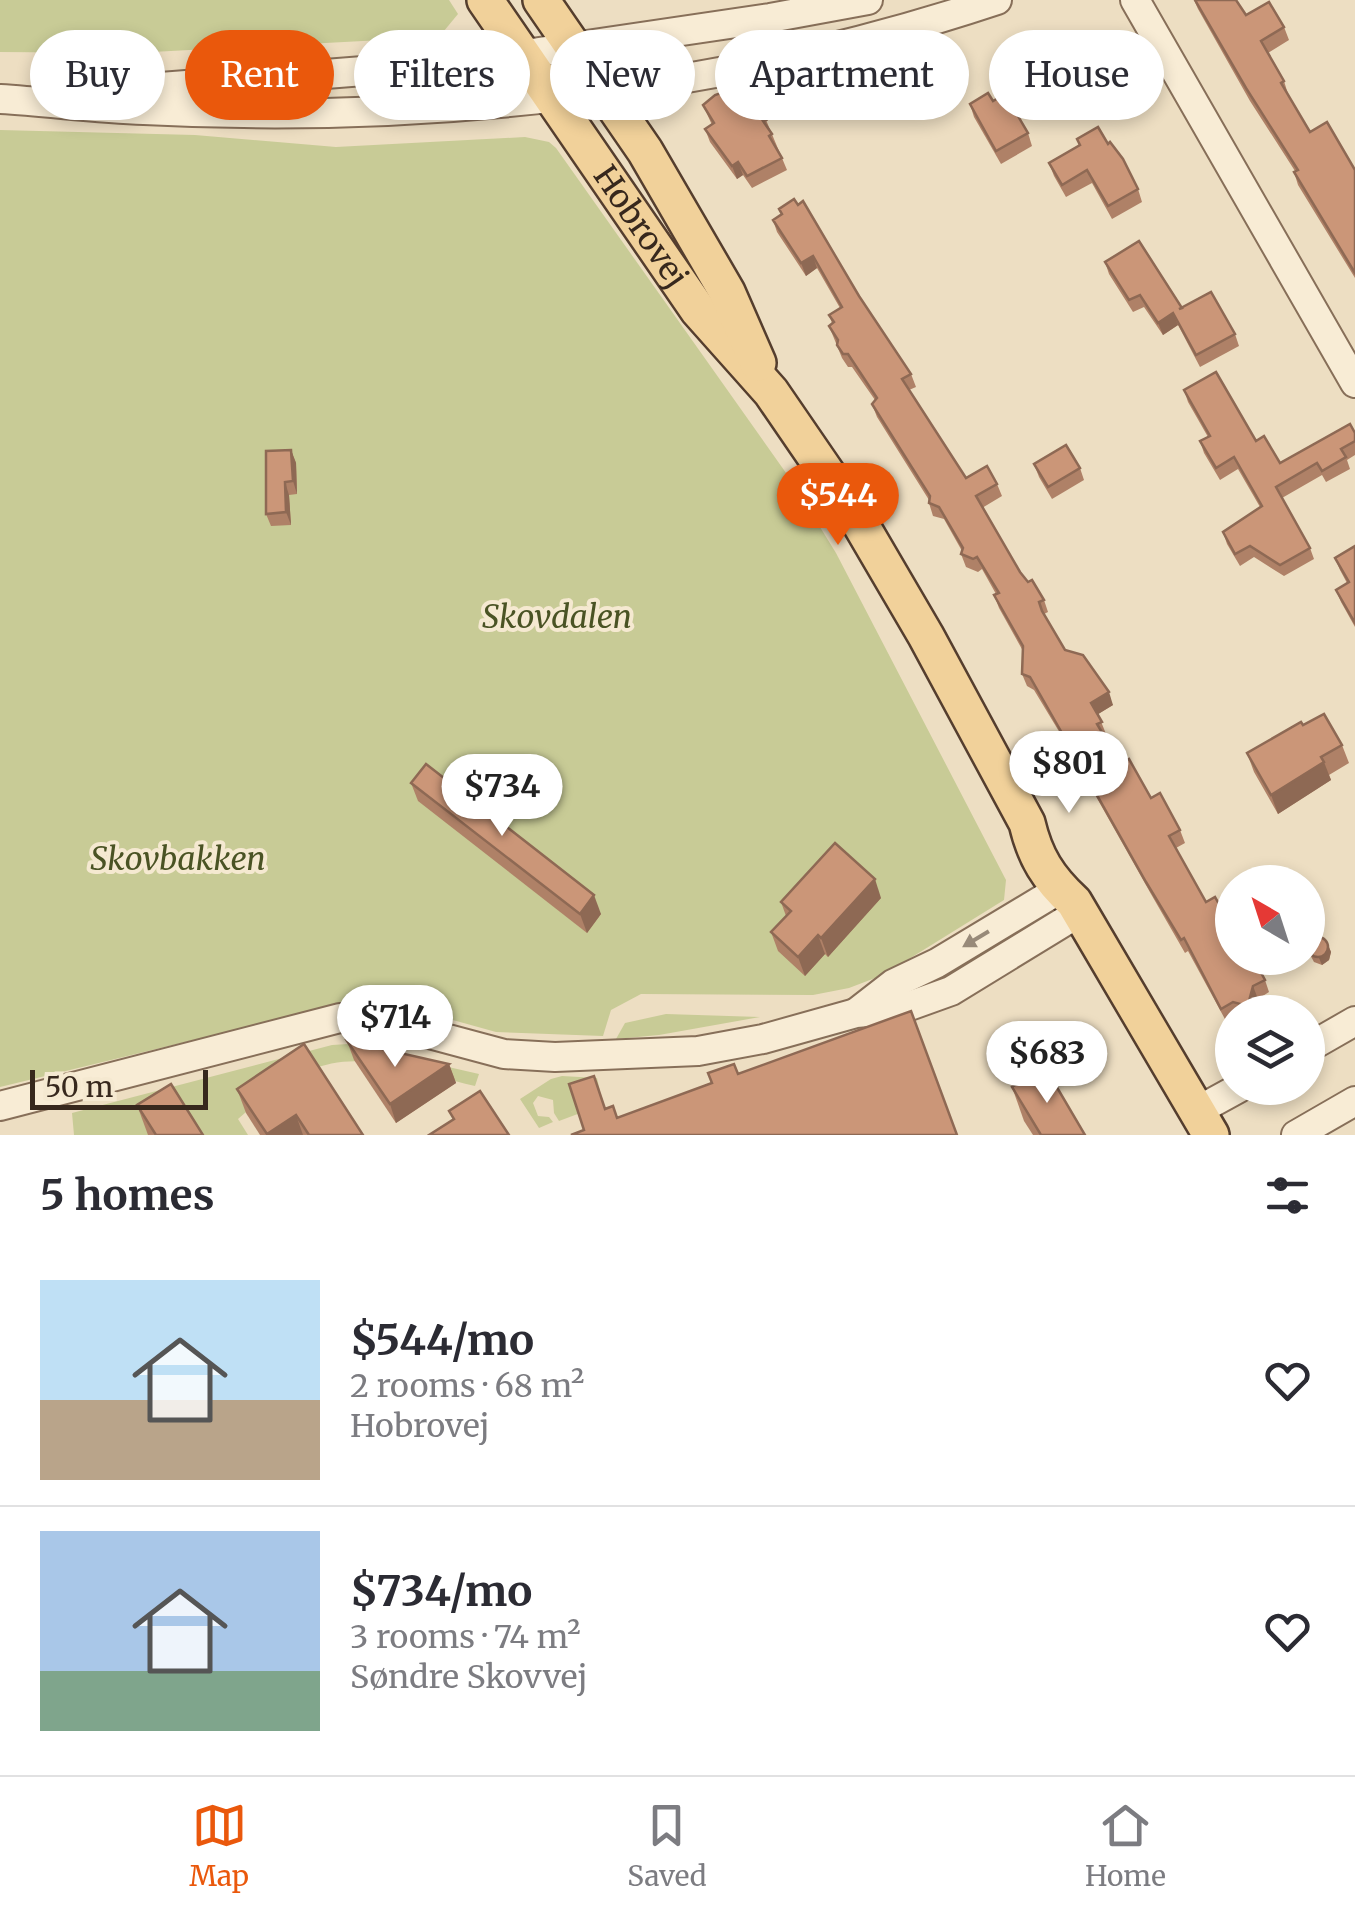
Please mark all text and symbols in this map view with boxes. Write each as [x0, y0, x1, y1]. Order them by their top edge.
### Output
chip: Buy [30, 30, 165, 120]
chip: Rent [185, 30, 334, 120]
chip: Filters [354, 30, 530, 120]
chip: New [550, 30, 695, 120]
chip: Apartment [715, 30, 969, 120]
chip: House [989, 30, 1164, 120]
street label: Hobrovej [585, 158, 697, 296]
pin: $544 [779, 463, 897, 548]
text: $544 [799, 475, 877, 515]
park label: Skovdalen [482, 597, 632, 637]
pin: $801 [1010, 731, 1128, 816]
text: $801 [1031, 743, 1107, 783]
pin: $734 [443, 754, 561, 839]
text: $734 [464, 766, 540, 806]
park label: Skovbakken [90, 839, 266, 879]
north arrow [1215, 865, 1325, 975]
map controls [1215, 865, 1325, 1105]
one-way arrow [962, 930, 990, 947]
pin: $714 [336, 985, 454, 1070]
button: layers [1215, 995, 1325, 1105]
text: $714 [359, 997, 431, 1037]
pin: $683 [988, 1021, 1106, 1106]
text: $683 [1008, 1033, 1086, 1073]
scale bar [30, 1065, 208, 1110]
text: 50 m [45, 1069, 113, 1105]
icon: filters [1260, 1168, 1315, 1223]
text: 5 homes [40, 1169, 214, 1221]
text: $544/mo [350, 1314, 534, 1366]
icon: home [120, 1320, 240, 1440]
icon: heart [1260, 1353, 1315, 1408]
text: 2 rooms · 68 m² [350, 1366, 584, 1406]
text: Hobrovej [350, 1406, 490, 1446]
text: $734/mo [350, 1565, 532, 1617]
icon: home [120, 1571, 240, 1691]
icon: heart [1260, 1604, 1315, 1659]
text: 3 rooms · 74 m² [350, 1617, 581, 1657]
text: Søndre Skovvej [350, 1657, 588, 1697]
tab: Map [189, 1798, 249, 1894]
tab: Saved [627, 1798, 707, 1894]
tab: Home [1085, 1798, 1166, 1894]

